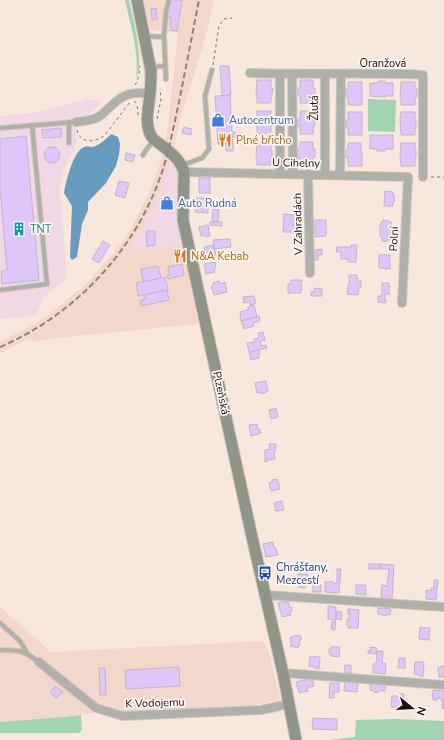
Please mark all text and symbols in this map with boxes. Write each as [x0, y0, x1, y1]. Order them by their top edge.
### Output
street label: Oranžová [360, 56, 407, 71]
street label: Žlutá [306, 95, 322, 121]
shop icon: Autocentrum [210, 112, 226, 128]
place label: Autocentrum [229, 113, 294, 128]
restaurant icon: Plné břicho [217, 132, 233, 148]
place label: Plné břicho [236, 133, 292, 148]
street label: U Cihelny [272, 155, 320, 171]
street label: V Zahradách [290, 193, 306, 256]
shop icon: Auto Rudná [159, 195, 175, 211]
place label: Auto Rudná [178, 196, 237, 211]
building icon: TNT [11, 221, 27, 237]
place label: TNT [30, 222, 52, 237]
street label: Polní [386, 225, 402, 252]
restaurant icon: N&A Kebab [172, 248, 188, 264]
place label: N&A Kebab [191, 249, 249, 264]
street label: Plzeňská [209, 370, 233, 416]
place label: Chrášťany, Mezcestí [276, 560, 328, 588]
bus stop icon: Chrášťany, Mezcestí [257, 565, 273, 581]
north arrow [392, 688, 432, 728]
street label: K Vodojemu [125, 694, 185, 712]
text: N [413, 705, 429, 717]

